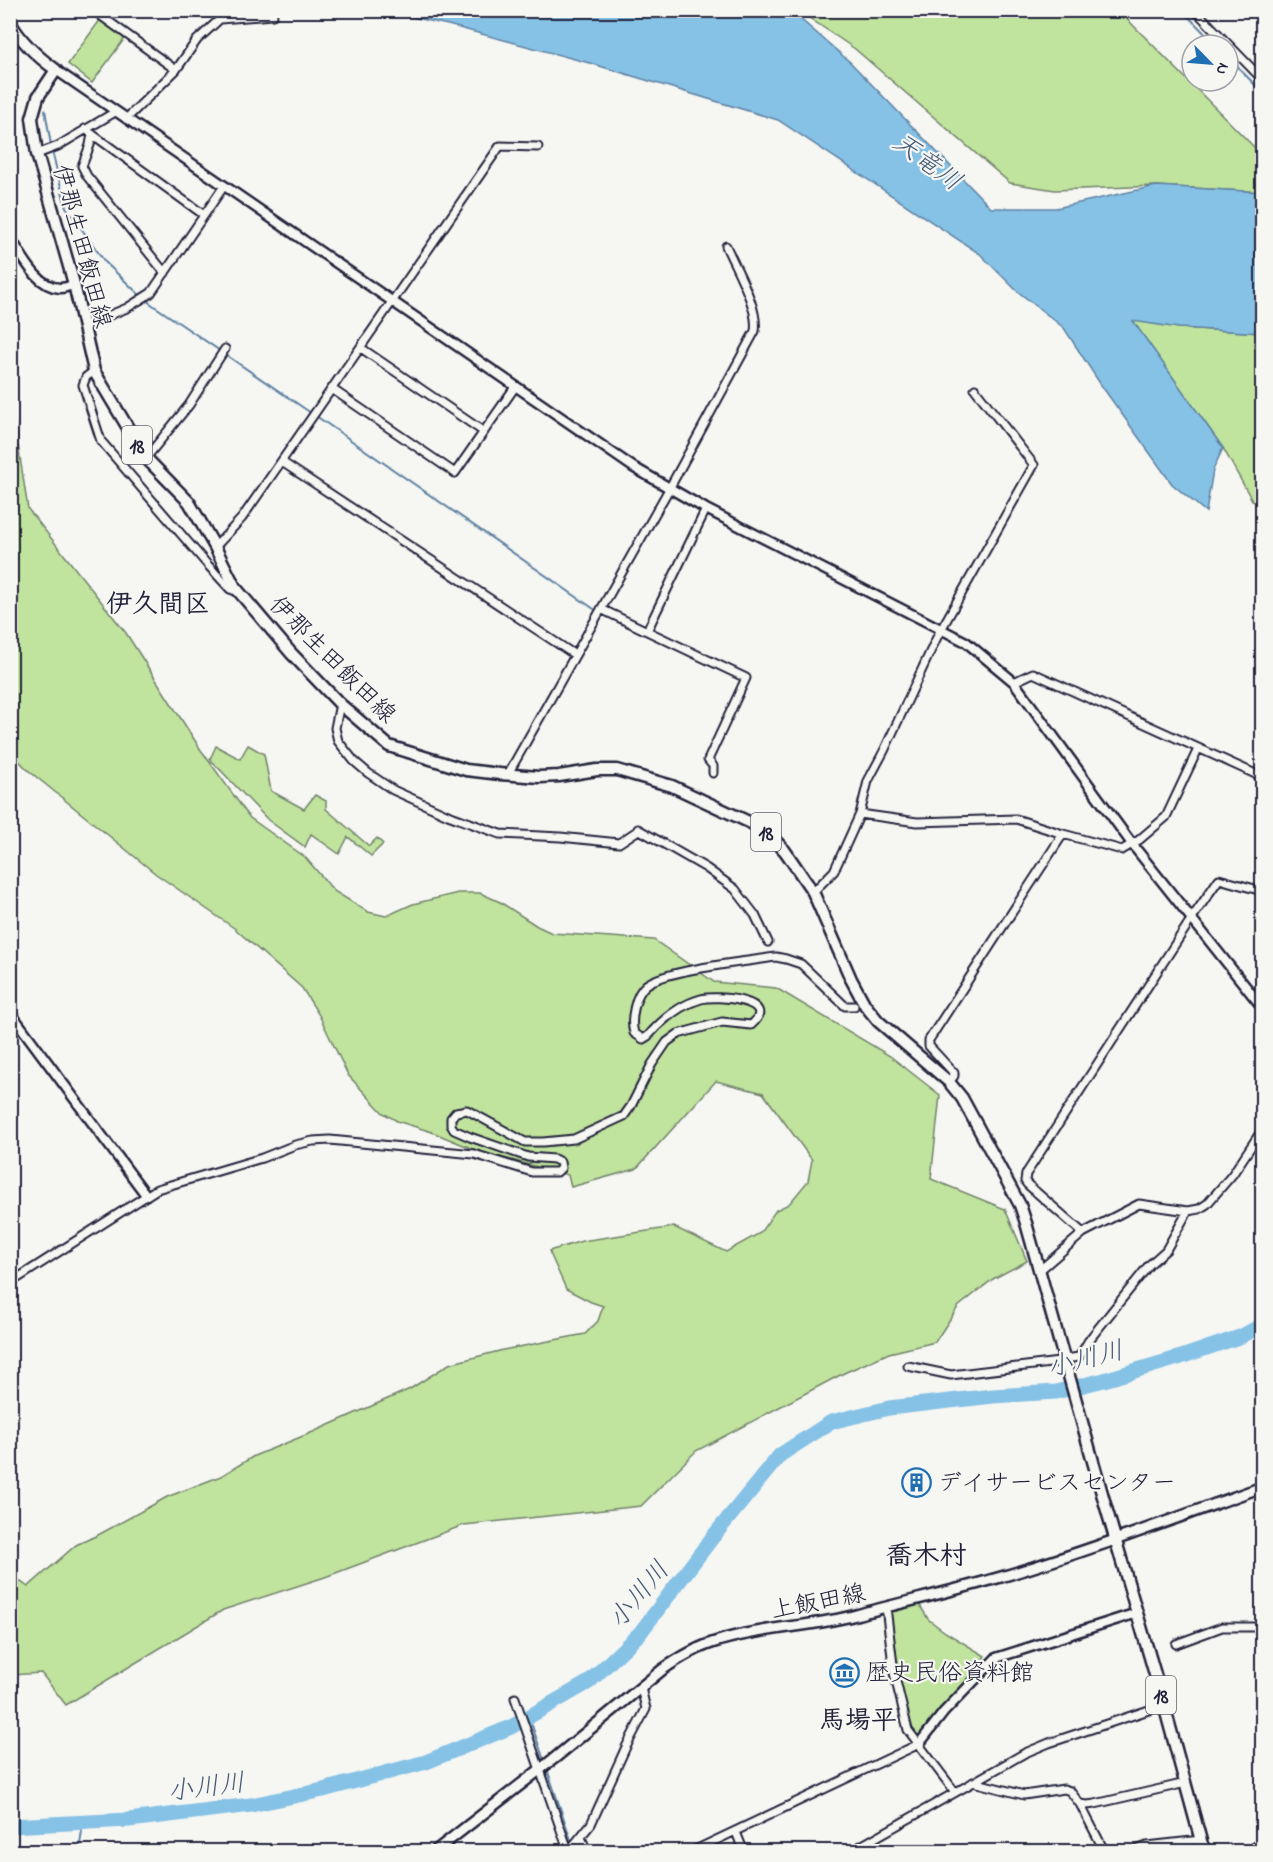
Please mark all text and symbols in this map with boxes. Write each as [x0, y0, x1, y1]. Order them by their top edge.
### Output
north arrow [1180, 33, 1240, 93]
text: N [1209, 59, 1235, 79]
water label: 天竜川 [884, 125, 969, 202]
street label: 伊那生田飯田線 [42, 161, 119, 332]
road number: 18 [122, 426, 152, 464]
district label: 伊久間区 [106, 587, 210, 625]
street label: 伊那生田飯田線 [259, 589, 403, 733]
road number: 18 [751, 813, 781, 851]
water label: 小川川 [1043, 1333, 1128, 1389]
building icon: デイサービスセンター [901, 1466, 933, 1498]
place label: デイサービスセンター [938, 1467, 1176, 1502]
district label: 喬木村 [886, 1538, 967, 1577]
water label: 小川川 [601, 1554, 680, 1638]
street label: 上飯田線 [768, 1577, 869, 1630]
museum icon: 歴史民俗資料館 [829, 1656, 861, 1688]
place label: 歴史民俗資料館 [866, 1657, 1034, 1692]
road number: 18 [1146, 1676, 1176, 1714]
district label: 馬場平 [819, 1703, 897, 1741]
water label: 小川川 [165, 1765, 247, 1813]

